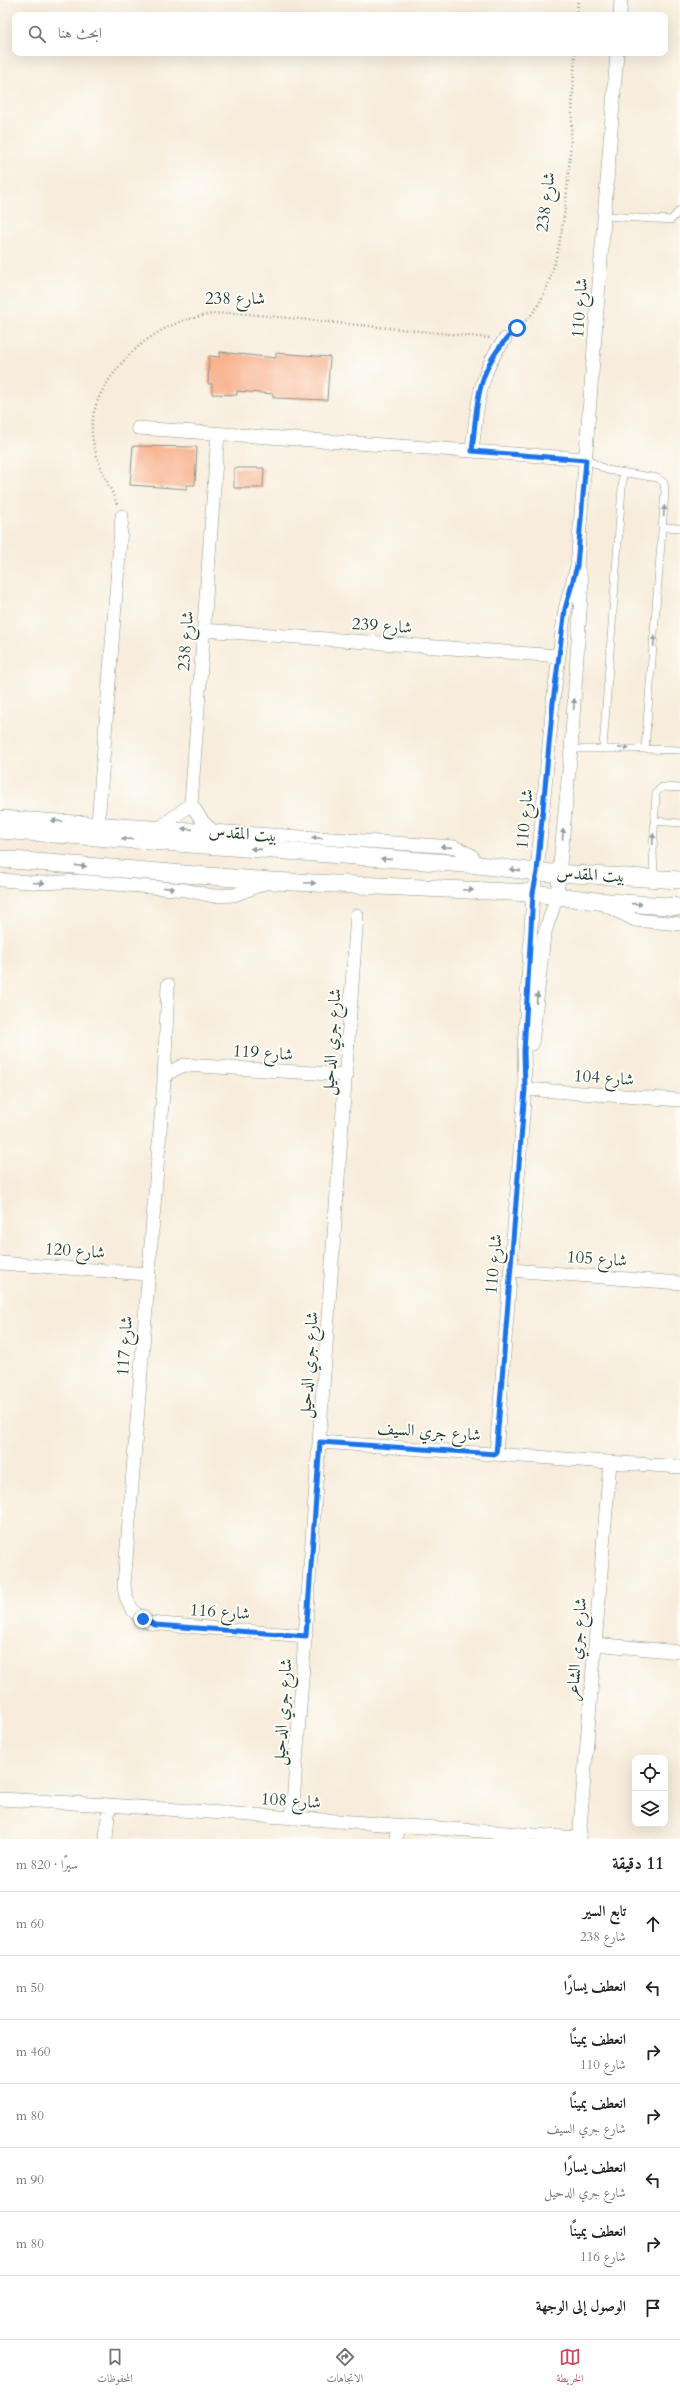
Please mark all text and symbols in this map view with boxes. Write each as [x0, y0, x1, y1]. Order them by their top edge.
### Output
search box [12, 12, 668, 56]
icon: search [26, 23, 48, 45]
text: ابحث هنا [58, 23, 102, 43]
street label: شارع 238 [530, 171, 563, 234]
street label: شارع 110 [566, 277, 595, 339]
street label: شارع 238 [205, 287, 265, 312]
route start [508, 319, 526, 337]
one-way arrow [660, 505, 667, 517]
street label: شارع 238 [172, 610, 201, 672]
street label: شارع 239 [351, 612, 413, 641]
one-way arrow [650, 635, 657, 647]
one-way arrow [571, 697, 577, 710]
one-way arrow [618, 745, 631, 751]
street label: شارع 110 [510, 788, 541, 850]
one-way arrow [51, 817, 63, 824]
street label: بيت المقدس [208, 820, 278, 847]
one-way arrow [181, 826, 193, 833]
one-way arrow [559, 828, 566, 840]
one-way arrow [650, 832, 656, 845]
one-way arrow [311, 834, 323, 841]
one-way arrow [121, 836, 133, 843]
one-way arrow [440, 843, 452, 850]
one-way arrow [250, 845, 262, 852]
one-way arrow [380, 855, 392, 862]
street label: بيت المقدس [556, 861, 626, 888]
one-way arrow [75, 862, 87, 869]
one-way arrow [509, 866, 521, 873]
one-way arrow [33, 879, 45, 886]
one-way arrow [304, 880, 317, 886]
one-way arrow [163, 885, 175, 892]
one-way arrow [462, 887, 474, 894]
one-way arrow [631, 900, 643, 907]
street label: شارع جري الدحيل [316, 988, 349, 1096]
one-way arrow [534, 992, 541, 1004]
street label: شارع 119 [232, 1039, 294, 1068]
street label: شارع 104 [573, 1064, 635, 1093]
street label: شارع 110 [479, 1233, 510, 1295]
street label: شارع 120 [44, 1237, 106, 1266]
street label: شارع 105 [566, 1245, 628, 1274]
street label: شارع جري الدحيل [293, 1311, 326, 1419]
street label: شارع 117 [111, 1315, 140, 1377]
street label: شارع جري السيف [376, 1416, 482, 1449]
street label: شارع جري الشاعر [561, 1597, 594, 1701]
street label: شارع 116 [189, 1598, 251, 1627]
route end [134, 1610, 152, 1628]
street label: شارع جري الدحيل [267, 1658, 300, 1766]
map controls [632, 1755, 668, 1827]
button: locate [632, 1755, 668, 1791]
street label: شارع 108 [260, 1787, 322, 1816]
button: layers [632, 1791, 668, 1827]
text: 11 دقيقة [612, 1852, 664, 1875]
text: سيرًا · 820 m [16, 1856, 78, 1874]
text: تابع السير [583, 1901, 626, 1921]
icon: ahead [642, 1913, 664, 1935]
text: 60 m [16, 1915, 44, 1933]
text: شارع 238 [580, 1928, 626, 1946]
text: انعطف يسارًا [564, 1976, 626, 1996]
icon: left [642, 1977, 664, 1999]
text: 50 m [16, 1979, 44, 1997]
text: انعطف يمينًا [570, 2029, 626, 2049]
icon: right [642, 2041, 664, 2063]
text: 460 m [16, 2043, 50, 2061]
text: شارع 110 [580, 2056, 626, 2074]
text: انعطف يمينًا [570, 2093, 626, 2113]
icon: right [642, 2105, 664, 2127]
text: 80 m [16, 2107, 44, 2125]
text: شارع جري السيف [546, 2120, 626, 2138]
text: انعطف يسارًا [564, 2157, 626, 2177]
icon: left [642, 2169, 664, 2191]
text: 90 m [16, 2171, 44, 2189]
text: شارع جري الدحيل [544, 2184, 626, 2202]
text: انعطف يمينًا [570, 2221, 626, 2241]
icon: right [642, 2233, 664, 2255]
text: 80 m [16, 2235, 44, 2253]
text: شارع 116 [580, 2248, 626, 2266]
text: الوصول إلى الوجهة [536, 2296, 626, 2316]
icon: arrive [642, 2297, 664, 2319]
tab: المحفوظات [97, 2346, 133, 2389]
tab: الاتجاهات [326, 2346, 363, 2389]
tab: الخريطة [557, 2346, 583, 2389]

